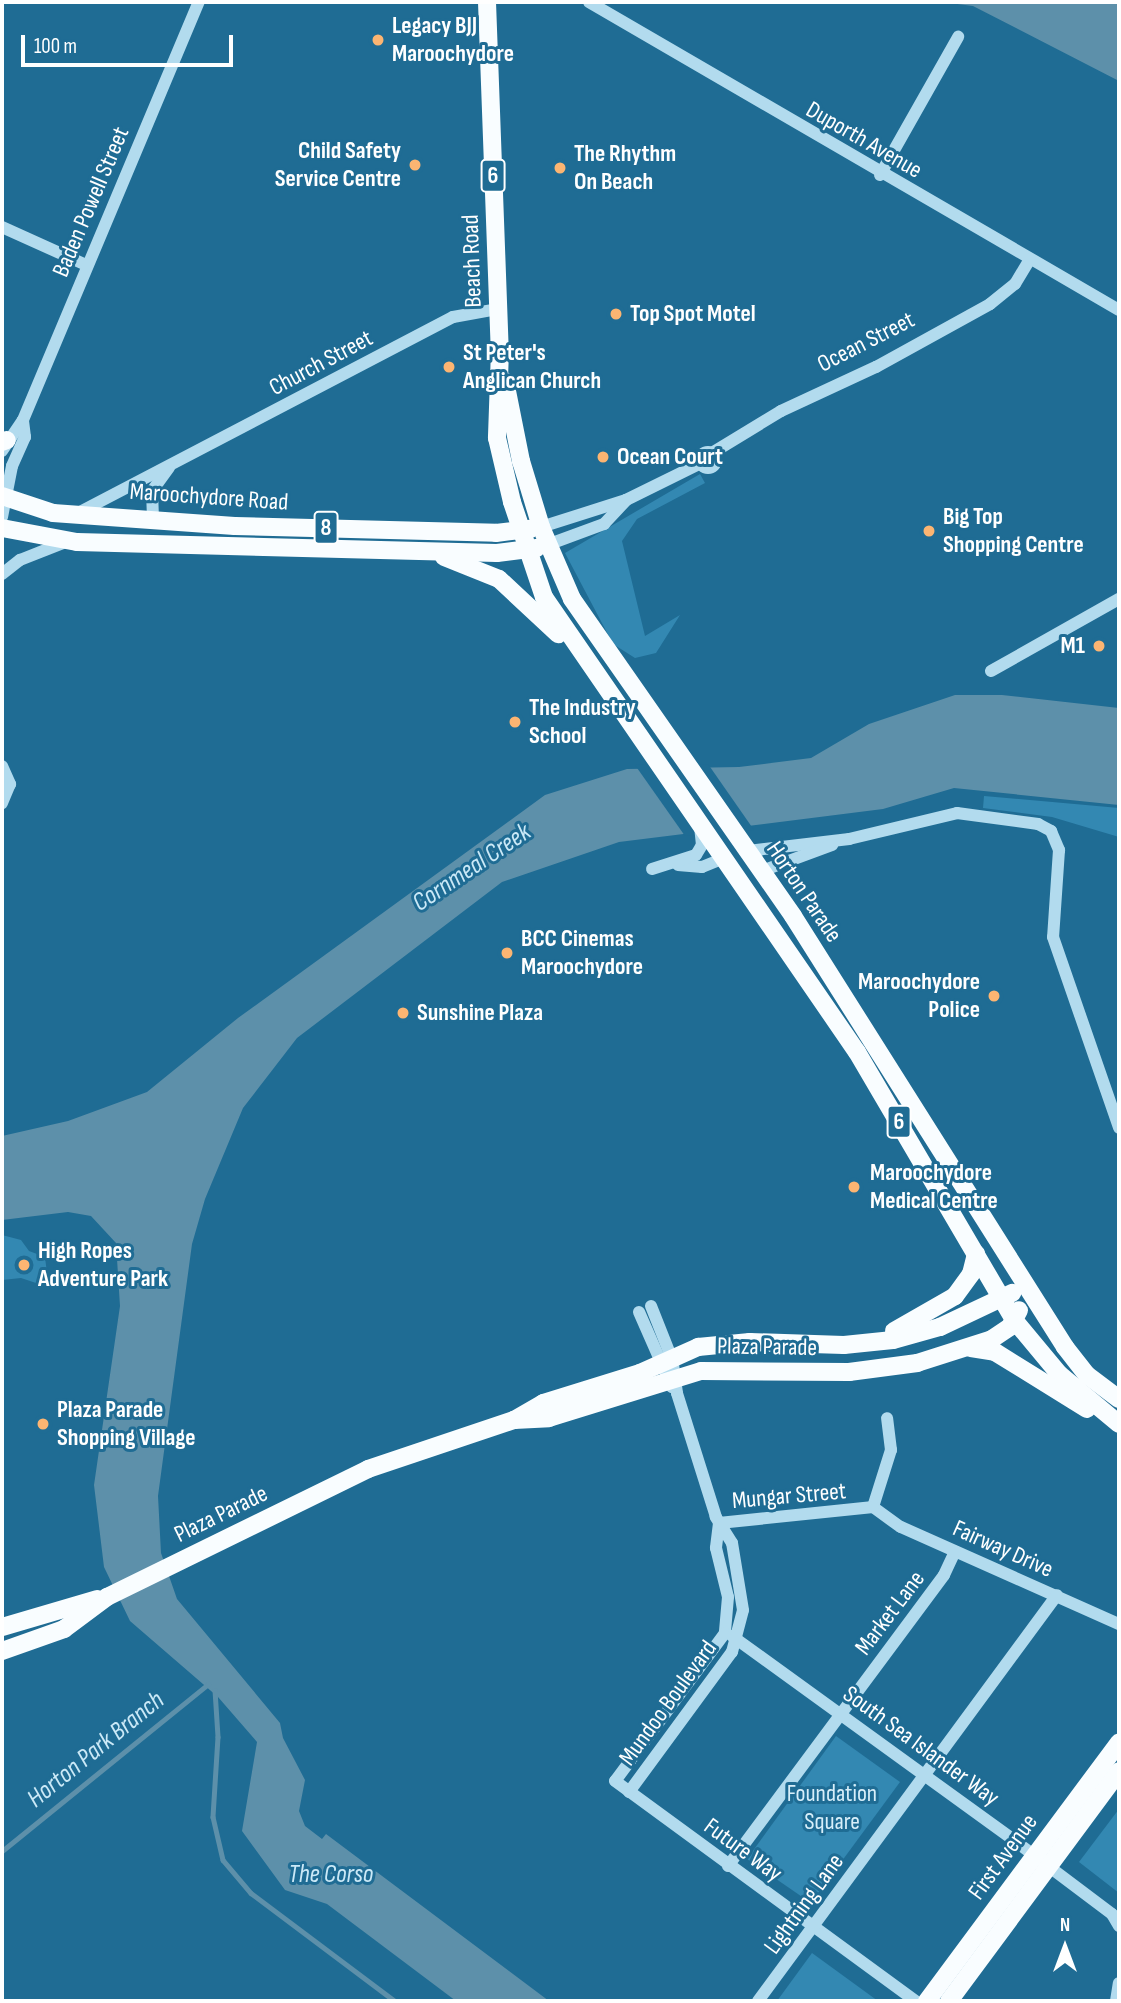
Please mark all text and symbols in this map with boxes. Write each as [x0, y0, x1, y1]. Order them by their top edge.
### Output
place label: Legacy BJJ Maroochydore [392, 12, 514, 68]
scale bar [24, 21, 236, 65]
marker: Legacy BJJ Maroochydore [370, 32, 386, 48]
text: 100 m [34, 34, 77, 59]
street label: Duporth Avenue [801, 95, 927, 185]
street label: Baden Powell Street [46, 123, 136, 281]
place label: Child Safety Service Centre [275, 137, 401, 193]
place label: The Rhythm On Beach [574, 140, 676, 196]
road number: 6 [479, 156, 507, 196]
marker: Child Safety Service Centre [407, 157, 423, 173]
marker: The Rhythm On Beach [552, 160, 568, 176]
street label: Beach Road [456, 214, 488, 308]
place label: Top Spot Motel [630, 300, 756, 328]
street label: Ocean Street [813, 305, 919, 379]
marker: Top Spot Motel [608, 306, 624, 322]
street label: Church Street [264, 324, 378, 402]
place label: St Peter's Anglican Church [463, 339, 601, 395]
marker: St Peter's Anglican Church [441, 359, 457, 375]
place label: Ocean Court [617, 443, 723, 471]
marker: Ocean Court [595, 449, 611, 465]
street label: Maroochydore Road [129, 477, 289, 517]
place label: Big Top Shopping Centre [943, 503, 1084, 559]
road number: 8 [312, 508, 340, 548]
marker: Big Top Shopping Centre [921, 523, 937, 539]
place label: M1 [1060, 632, 1085, 660]
marker: M1 [1091, 638, 1107, 654]
place label: The Industry School [529, 694, 636, 750]
marker: The Industry School [507, 714, 523, 730]
water label: Cornmeal Creek [407, 817, 537, 919]
street label: Horton Parade [760, 836, 848, 948]
place label: BCC Cinemas Maroochydore [521, 925, 643, 981]
marker: BCC Cinemas Maroochydore [499, 945, 515, 961]
place label: Maroochydore Police [858, 968, 980, 1024]
marker: Maroochydore Police [986, 988, 1002, 1004]
place label: Sunshine Plaza [417, 999, 543, 1027]
marker: Sunshine Plaza [395, 1005, 411, 1021]
road number: 6 [885, 1102, 913, 1142]
place label: Maroochydore Medical Centre [870, 1159, 998, 1215]
marker: Maroochydore Medical Centre [844, 1177, 864, 1197]
place label: High Ropes Adventure Park [38, 1237, 168, 1293]
marker: High Ropes Adventure Park [16, 1257, 32, 1273]
street label: Plaza Parade [717, 1332, 817, 1362]
place label: Plaza Parade Shopping Village [57, 1396, 196, 1452]
marker: Plaza Parade Shopping Village [35, 1416, 51, 1432]
street label: Mungar Street [731, 1477, 847, 1515]
street label: Plaza Parade [170, 1479, 272, 1549]
street label: Fairway Drive [948, 1514, 1058, 1584]
street label: Market Lane [849, 1565, 931, 1661]
street label: Mundoo Boulevard [613, 1635, 723, 1771]
street label: South Sea Islander Way [837, 1680, 1005, 1812]
water label: Horton Park Branch [21, 1685, 171, 1815]
park label: Foundation Square [787, 1780, 877, 1836]
street label: First Avenue [962, 1809, 1044, 1905]
street label: Future Way [698, 1812, 788, 1888]
street label: Lightning Lane [758, 1848, 850, 1960]
water label: The Corso [289, 1859, 373, 1891]
north arrow [1030, 1912, 1100, 1982]
text: N [1060, 1914, 1070, 1937]

